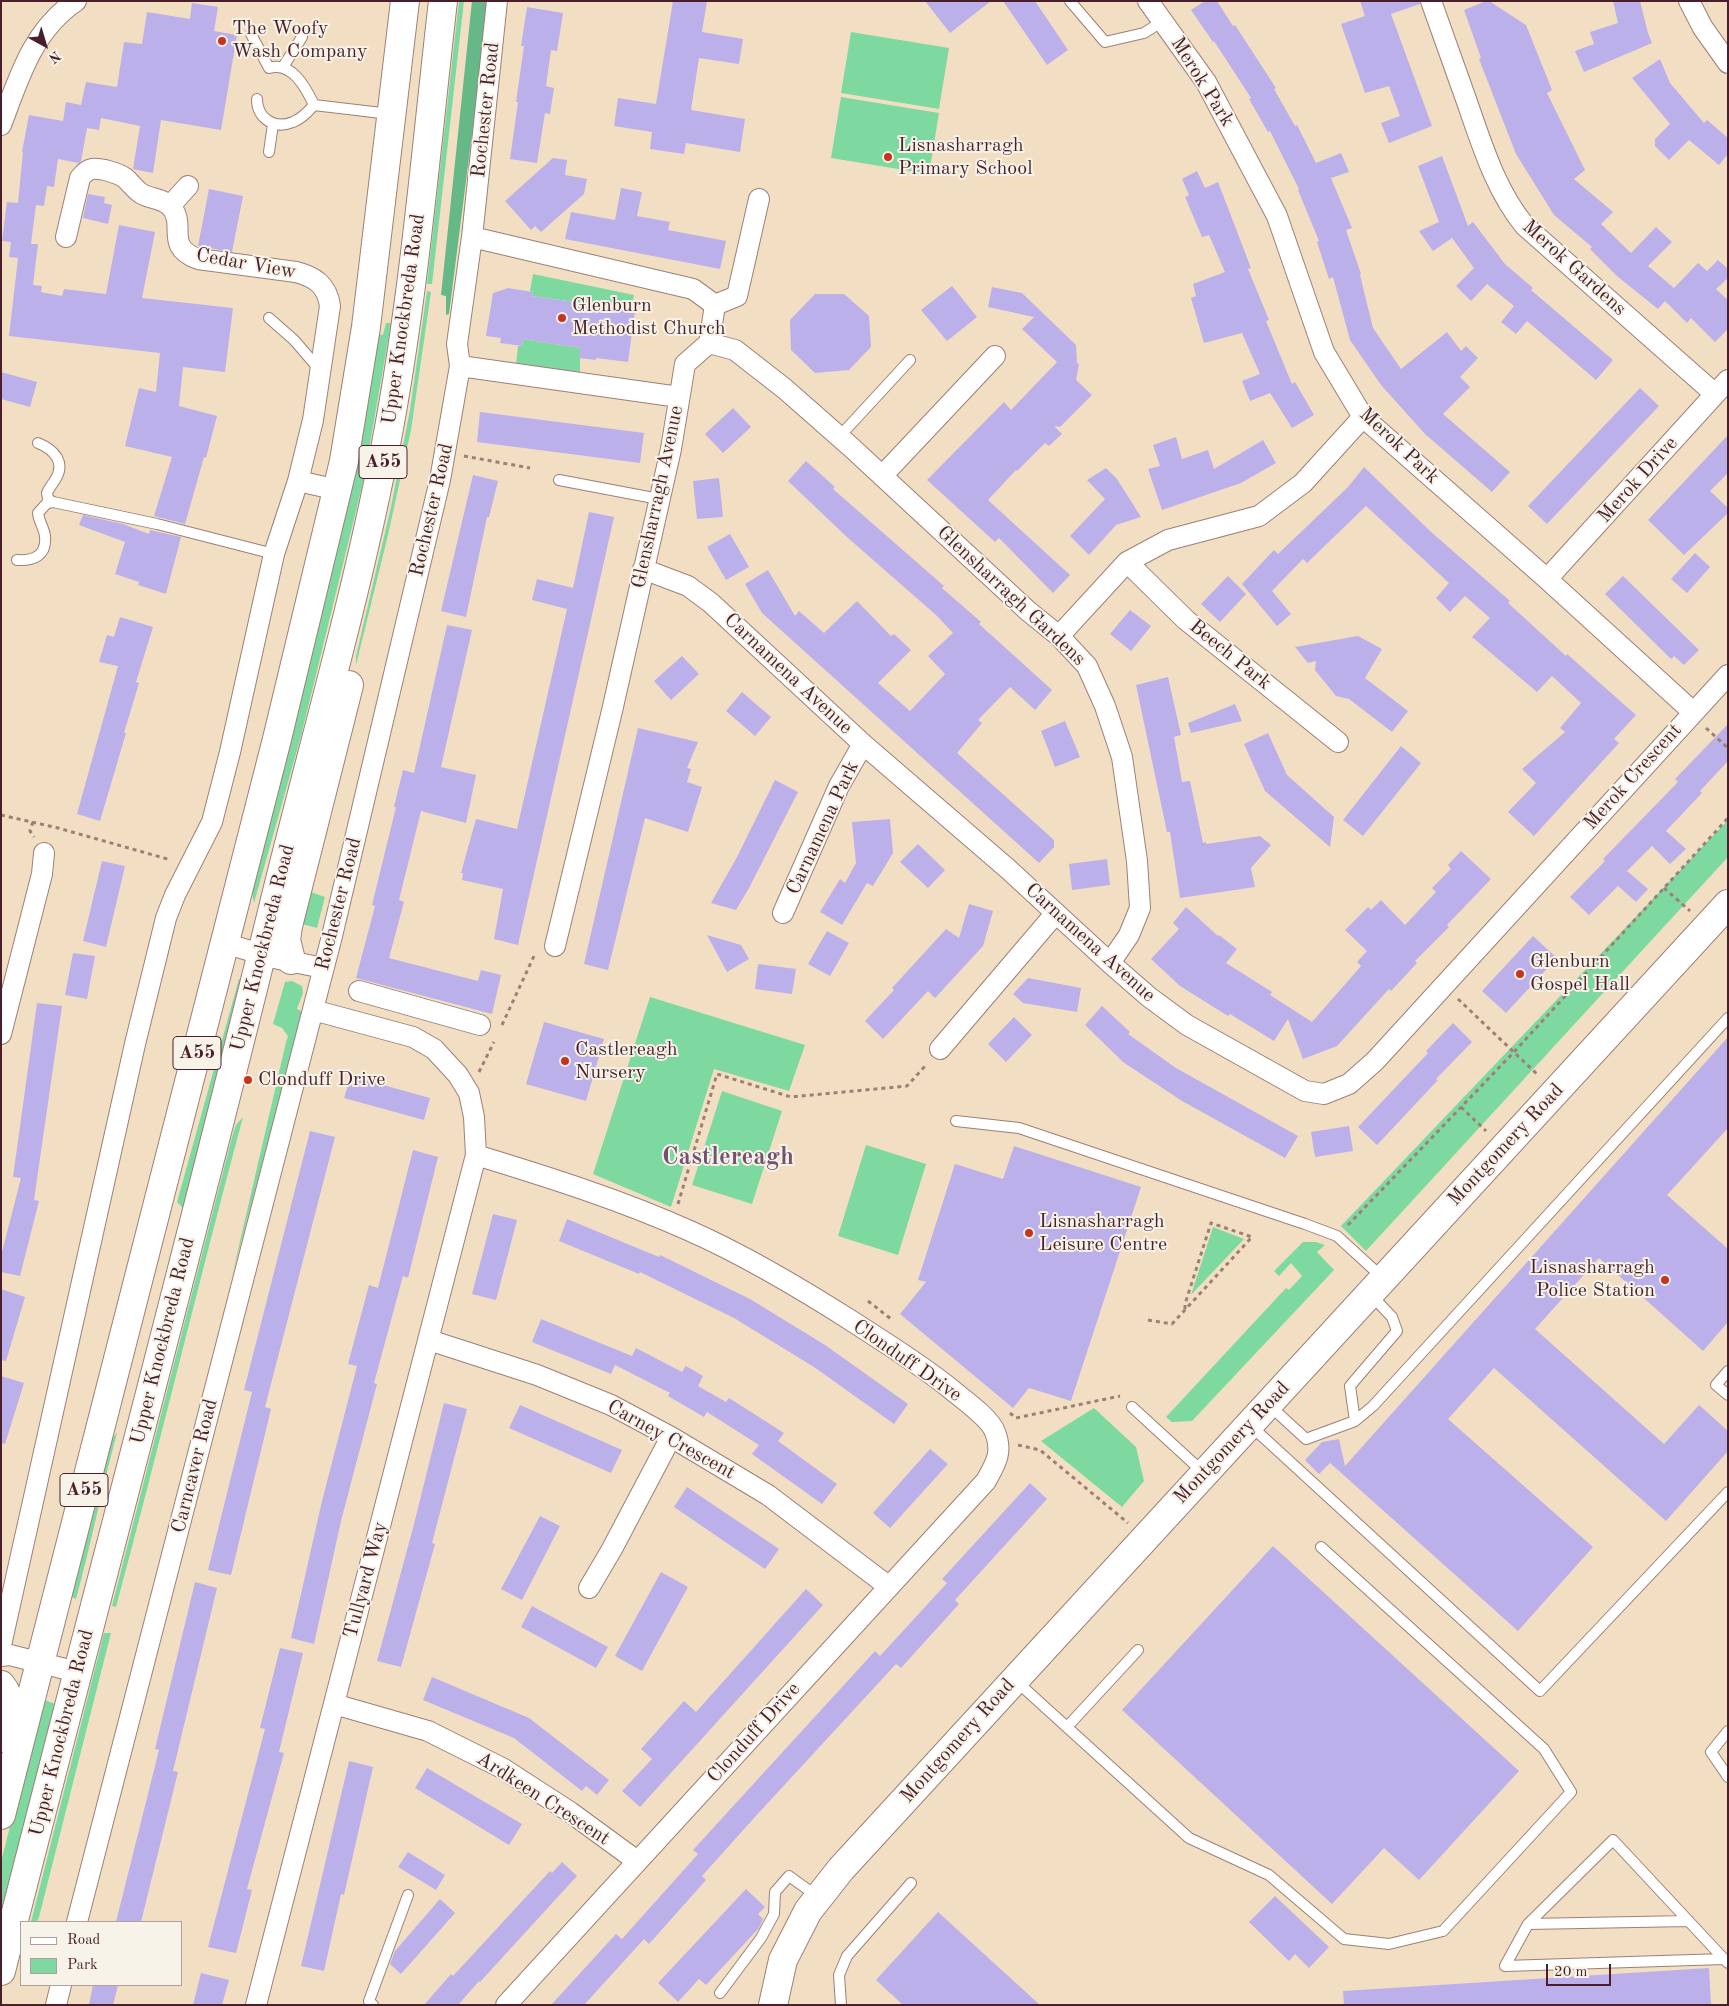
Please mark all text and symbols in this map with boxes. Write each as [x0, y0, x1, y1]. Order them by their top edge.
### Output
place label: The Woofy Wash Company [232, 17, 368, 64]
north arrow [20, 20, 70, 70]
street label: Merok Park [1165, 33, 1239, 131]
marker: The Woofy Wash Company [216, 35, 228, 47]
street label: Rochester Road [467, 41, 505, 179]
text: N [46, 48, 63, 65]
place label: Lisnasharragh Primary School [898, 134, 1033, 181]
marker: Lisnasharragh Primary School [882, 151, 894, 163]
street label: Upper Knockbreda Road [377, 212, 431, 426]
street label: Merok Gardens [1517, 215, 1631, 321]
street label: Cedar View [194, 243, 298, 285]
place label: Glenburn Methodist Church [572, 294, 726, 341]
marker: Glenburn Methodist Church [556, 312, 568, 324]
street label: Glensharragh Avenue [627, 403, 689, 591]
street label: Merok Park [1354, 403, 1444, 489]
street label: Merok Drive [1593, 432, 1683, 528]
street label: Rochester Road [405, 441, 459, 579]
road number: A55 [359, 446, 407, 478]
street label: Glensharragh Gardens [932, 521, 1090, 671]
street label: Carnamena Avenue [719, 608, 857, 740]
street label: Beech Park [1184, 615, 1276, 695]
street label: Merok Crescent [1579, 719, 1687, 835]
street label: Carnamena Park [782, 757, 864, 899]
street label: Rochester Road [311, 835, 367, 973]
street label: Upper Knockbreda Road [226, 842, 300, 1054]
street label: Carnamena Avenue [1020, 878, 1160, 1008]
place label: Glenburn Gospel Hall [1530, 950, 1630, 997]
marker: Glenburn Gospel Hall [1514, 968, 1526, 980]
road number: A55 [173, 1036, 221, 1070]
place label: Castlereagh Nursery [575, 1038, 678, 1085]
marker: Castlereagh Nursery [559, 1055, 571, 1067]
place label: Clonduff Drive [258, 1068, 385, 1092]
marker: Clonduff Drive [242, 1074, 254, 1086]
street label: Montgomery Road [1443, 1079, 1569, 1211]
district label: Castlereagh [662, 1142, 794, 1172]
place label: Lisnasharragh Leisure Centre [1039, 1210, 1167, 1257]
marker: Lisnasharragh Leisure Centre [1023, 1227, 1035, 1239]
street label: Upper Knockbreda Road [126, 1235, 200, 1447]
place label: Lisnasharragh Police Station [1529, 1256, 1655, 1303]
marker: Lisnasharragh Police Station [1659, 1274, 1671, 1286]
street label: Clonduff Drive [848, 1315, 966, 1407]
street label: Montgomery Road [1169, 1377, 1295, 1509]
street label: Carney Crescent [603, 1395, 739, 1485]
street label: Carncaver Road [167, 1396, 223, 1536]
road number: A55 [60, 1474, 108, 1506]
street label: Tullyard Way [339, 1519, 393, 1641]
street label: Upper Knockbreda Road [25, 1627, 99, 1839]
street label: Montgomery Road [896, 1674, 1020, 1808]
street label: Clonduff Drive [702, 1678, 806, 1788]
street label: Ardkeen Crescent [472, 1747, 614, 1851]
legend [20, 1921, 182, 1986]
text: Road [67, 1933, 100, 1948]
scale bar [1549, 1954, 1614, 1986]
text: Park [67, 1958, 98, 1973]
text: 20 m [1554, 1965, 1588, 1980]

